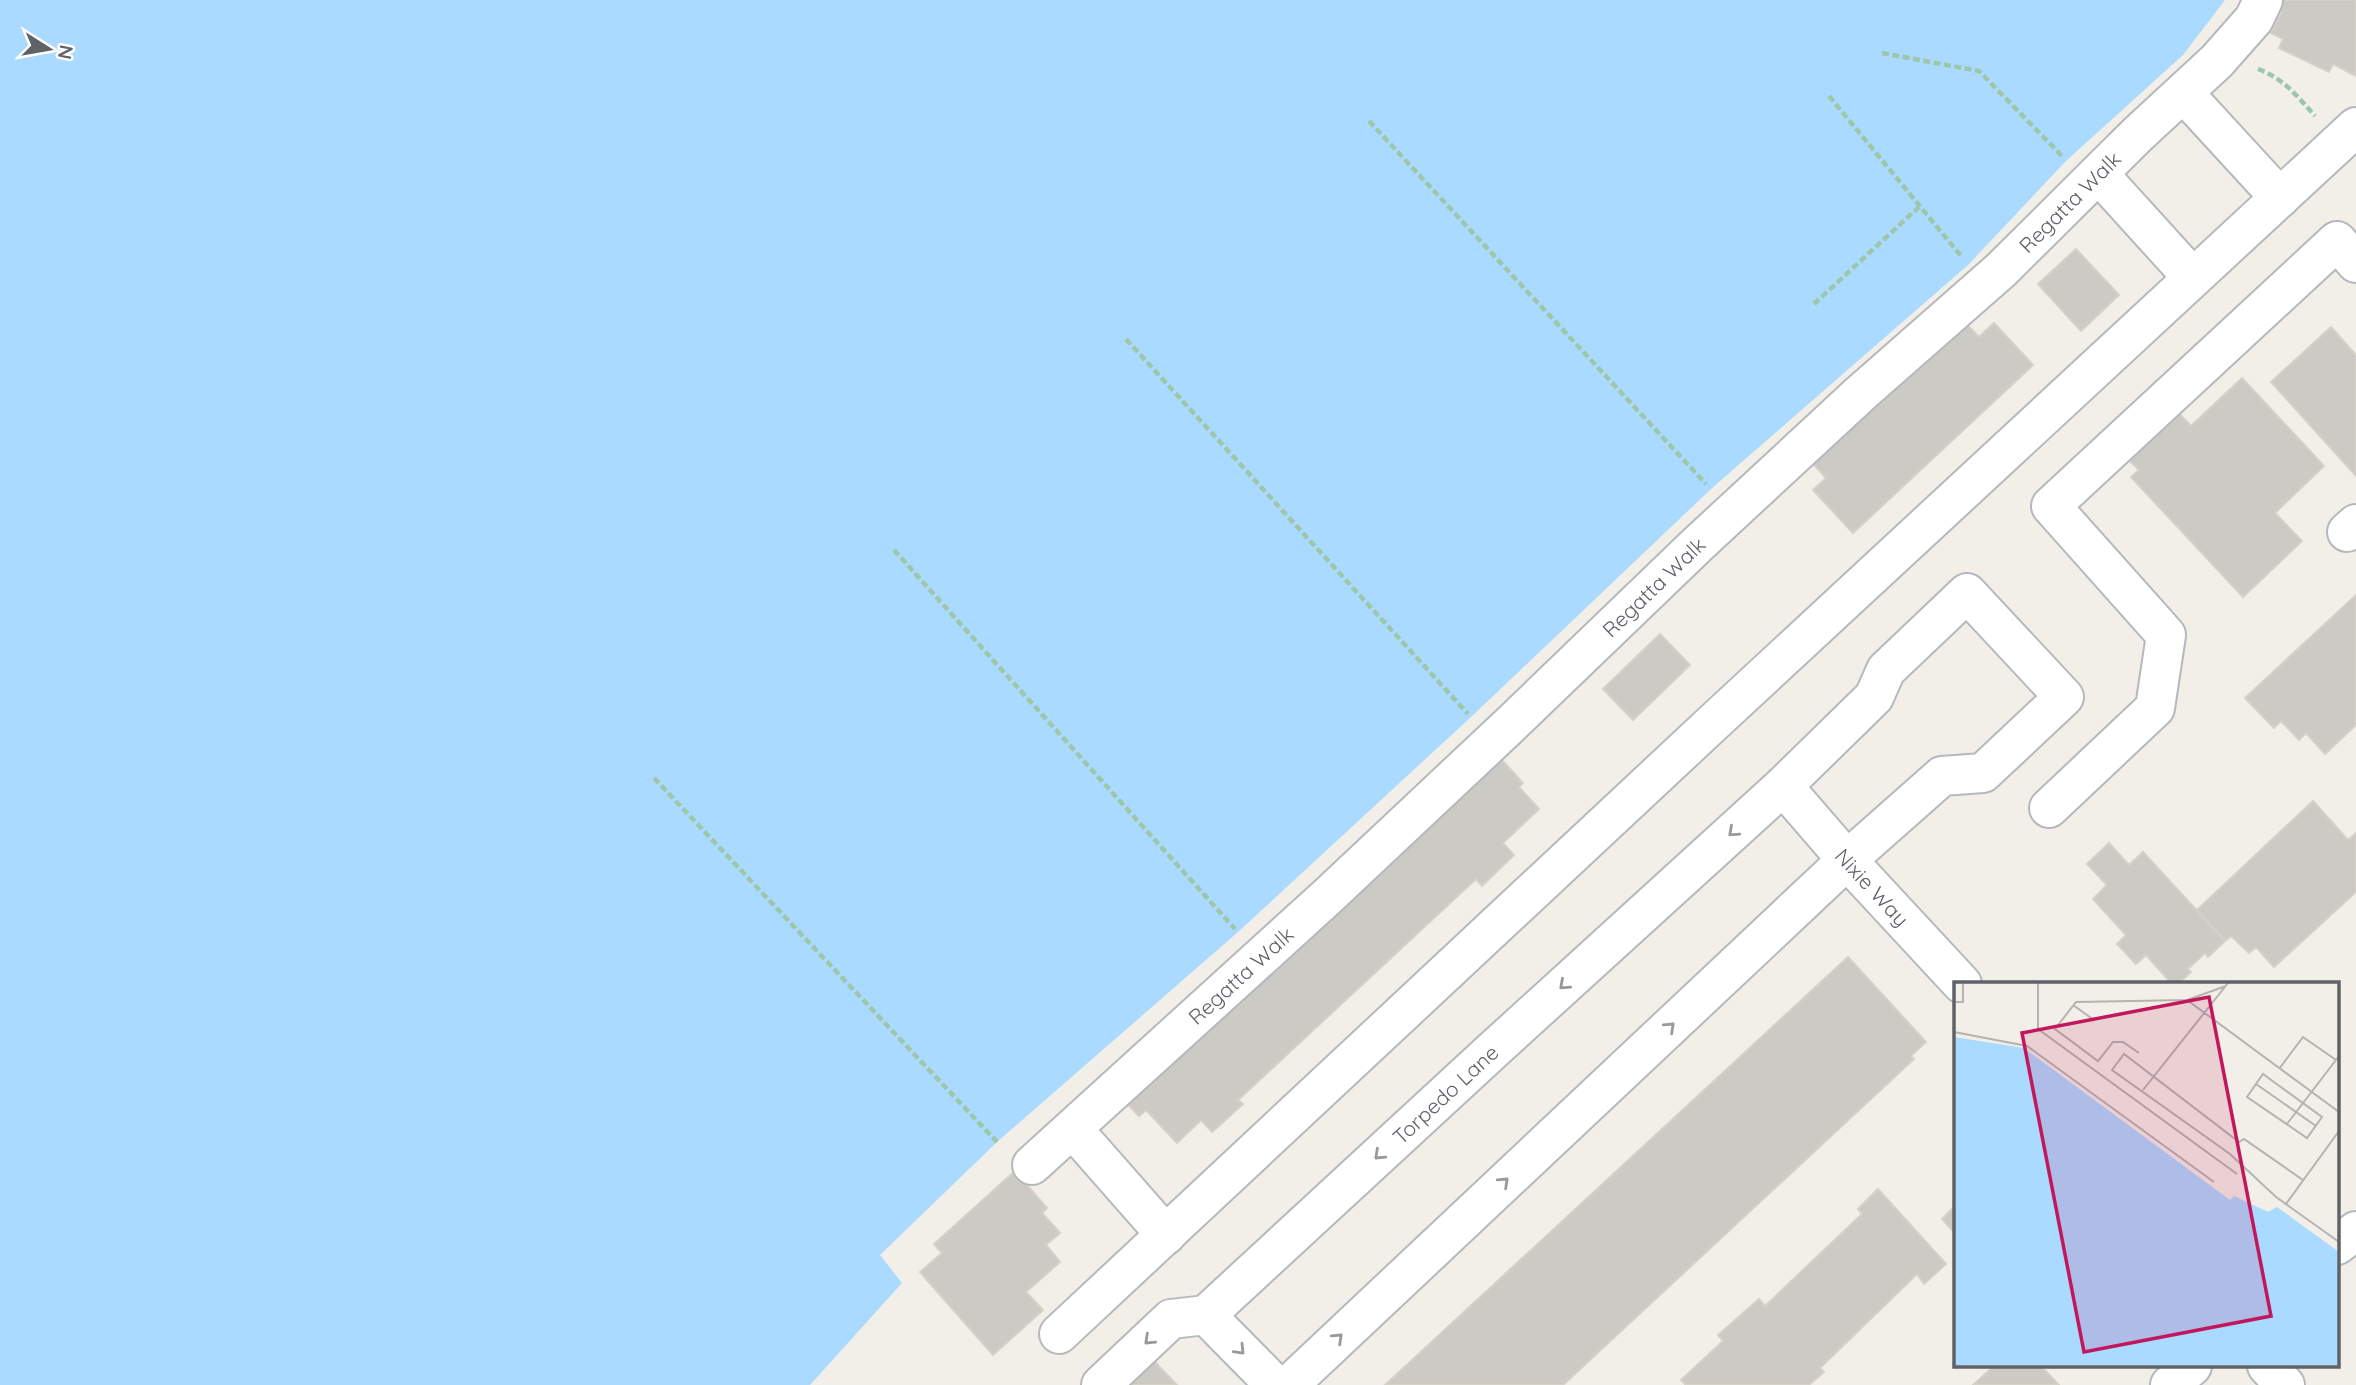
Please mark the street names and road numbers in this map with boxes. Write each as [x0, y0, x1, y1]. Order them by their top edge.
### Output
street label: Regatta Walk [2013, 146, 2126, 258]
street label: Regatta Walk [1597, 531, 1711, 642]
street label: Nixie Way [1830, 843, 1915, 932]
street label: Regatta Walk [1183, 921, 1299, 1030]
street label: Torpedo Lane [1387, 1039, 1504, 1149]

